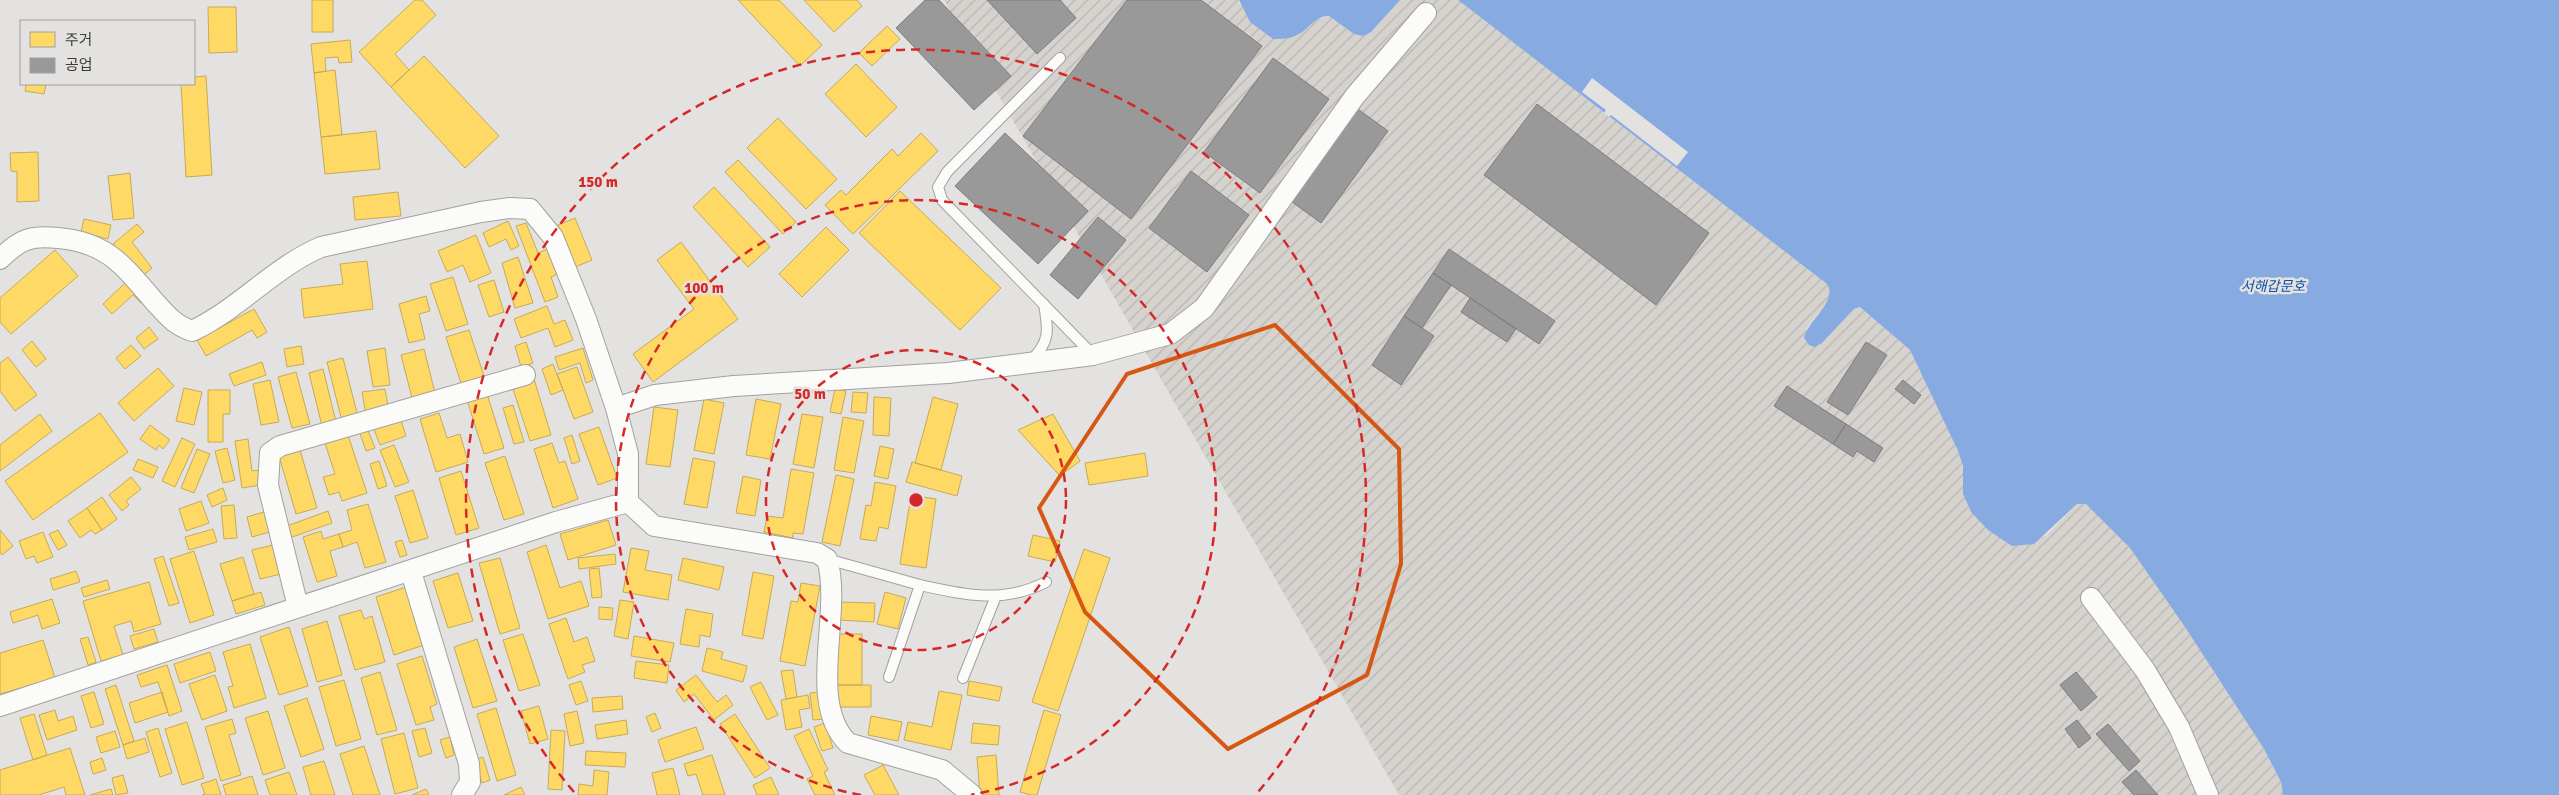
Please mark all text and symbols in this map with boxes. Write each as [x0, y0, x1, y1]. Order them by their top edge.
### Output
legend [20, 20, 195, 85]
text: 주거 [65, 31, 93, 49]
text: 공업 [65, 56, 93, 74]
text: 150 m [578, 173, 618, 191]
water label: 서해갑문호 [2241, 278, 2306, 295]
text: 100 m [684, 279, 724, 297]
text: 50 m [794, 385, 826, 403]
centre of rings [907, 491, 925, 509]

